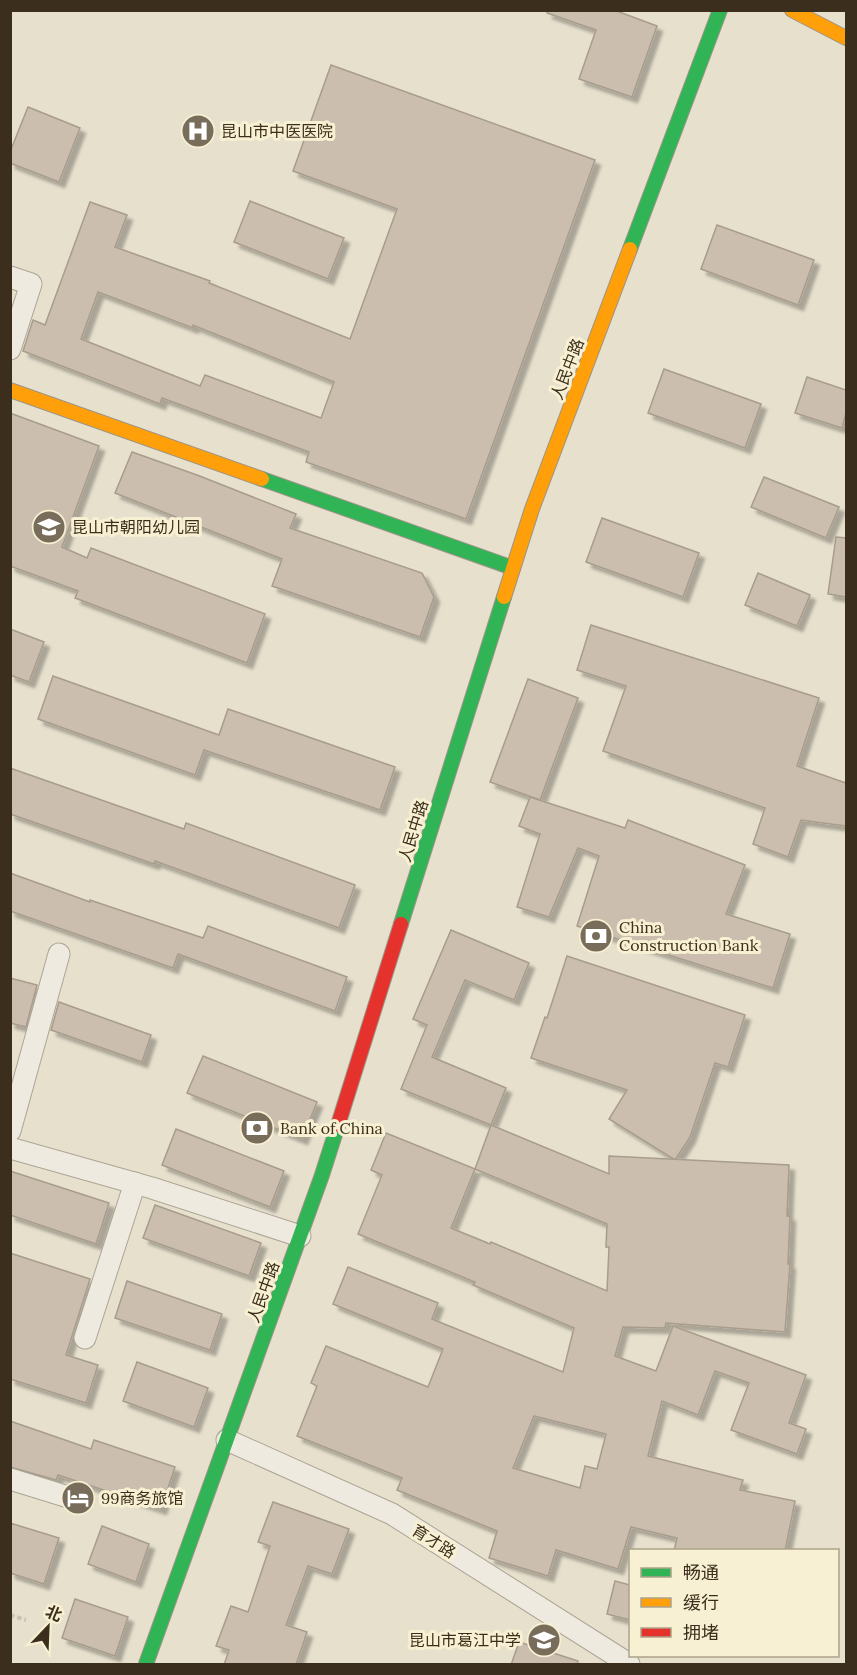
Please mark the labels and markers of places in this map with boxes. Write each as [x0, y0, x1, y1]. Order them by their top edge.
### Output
hospital icon: 昆山市中医医院 [180, 113, 216, 149]
place label: 昆山市中医医院 [221, 121, 333, 141]
school or university icon: 昆山市朝阳幼儿园 [31, 509, 67, 545]
place label: 昆山市朝阳幼儿园 [72, 517, 200, 537]
place label: China Construction Bank [619, 917, 759, 955]
bank icon: China Construction Bank [578, 918, 614, 954]
bank icon: Bank of China [239, 1110, 275, 1146]
place label: Bank of China [280, 1118, 383, 1138]
hotel icon: 99商务旅馆 [60, 1480, 96, 1516]
place label: 99商务旅馆 [101, 1488, 184, 1508]
school or university icon: 昆山市葛江中学 [526, 1622, 562, 1658]
place label: 昆山市葛江中学 [409, 1630, 521, 1650]

